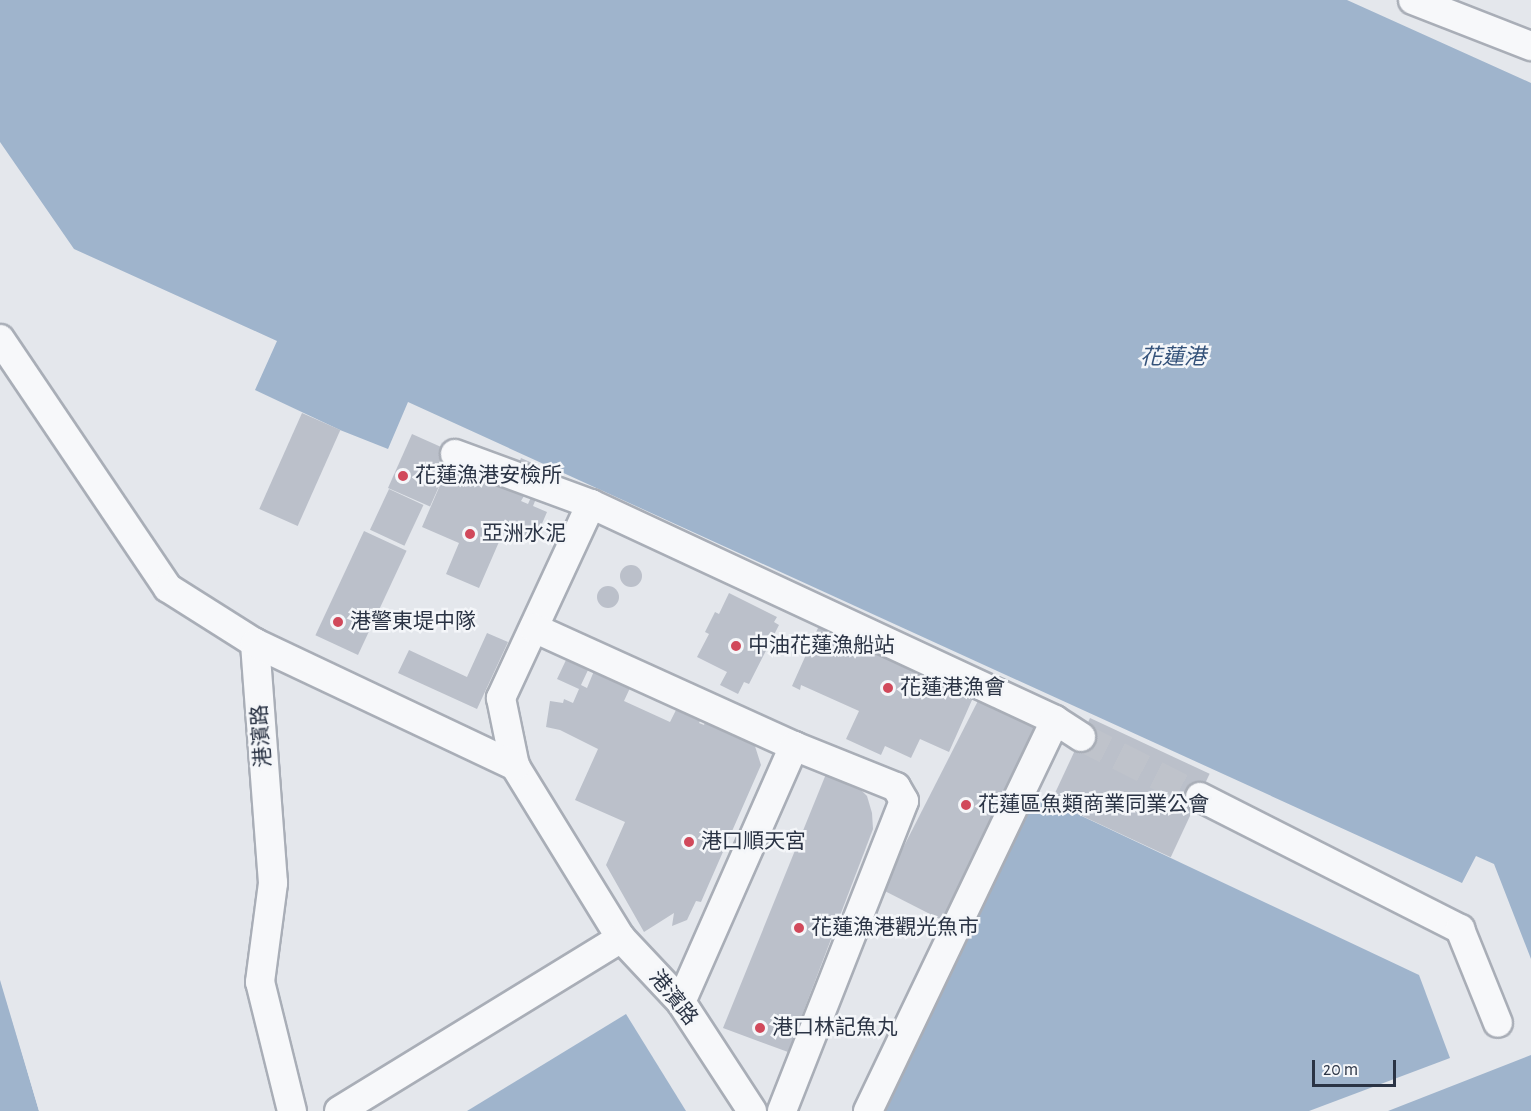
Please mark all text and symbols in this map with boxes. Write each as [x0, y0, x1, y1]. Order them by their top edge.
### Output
water label: 花蓮港 [1140, 345, 1206, 371]
place label: 花蓮漁港安檢所 [415, 463, 562, 489]
marker: 花蓮漁港安檢所 [396, 469, 410, 483]
place label: 亞洲水泥 [482, 521, 566, 547]
marker: 亞洲水泥 [463, 527, 477, 541]
place label: 港警東堤中隊 [350, 609, 476, 635]
marker: 港警東堤中隊 [331, 615, 345, 629]
place label: 中油花蓮漁船站 [748, 633, 895, 659]
marker: 中油花蓮漁船站 [729, 639, 743, 653]
place label: 花蓮港漁會 [900, 675, 1005, 701]
marker: 花蓮港漁會 [881, 681, 895, 695]
street label: 港濱路 [247, 704, 277, 768]
place label: 花蓮區魚類商業同業公會 [978, 792, 1209, 818]
marker: 花蓮區魚類商業同業公會 [959, 798, 973, 812]
place label: 港口順天宮 [701, 829, 806, 855]
marker: 港口順天宮 [682, 835, 696, 849]
place label: 花蓮漁港觀光魚市 [811, 915, 979, 941]
marker: 花蓮漁港觀光魚市 [792, 921, 806, 935]
street label: 港濱路 [643, 966, 703, 1030]
place label: 港口林記魚丸 [772, 1015, 898, 1041]
marker: 港口林記魚丸 [753, 1021, 767, 1035]
scale bar [1315, 1048, 1399, 1086]
text: 20 m [1323, 1061, 1358, 1079]

